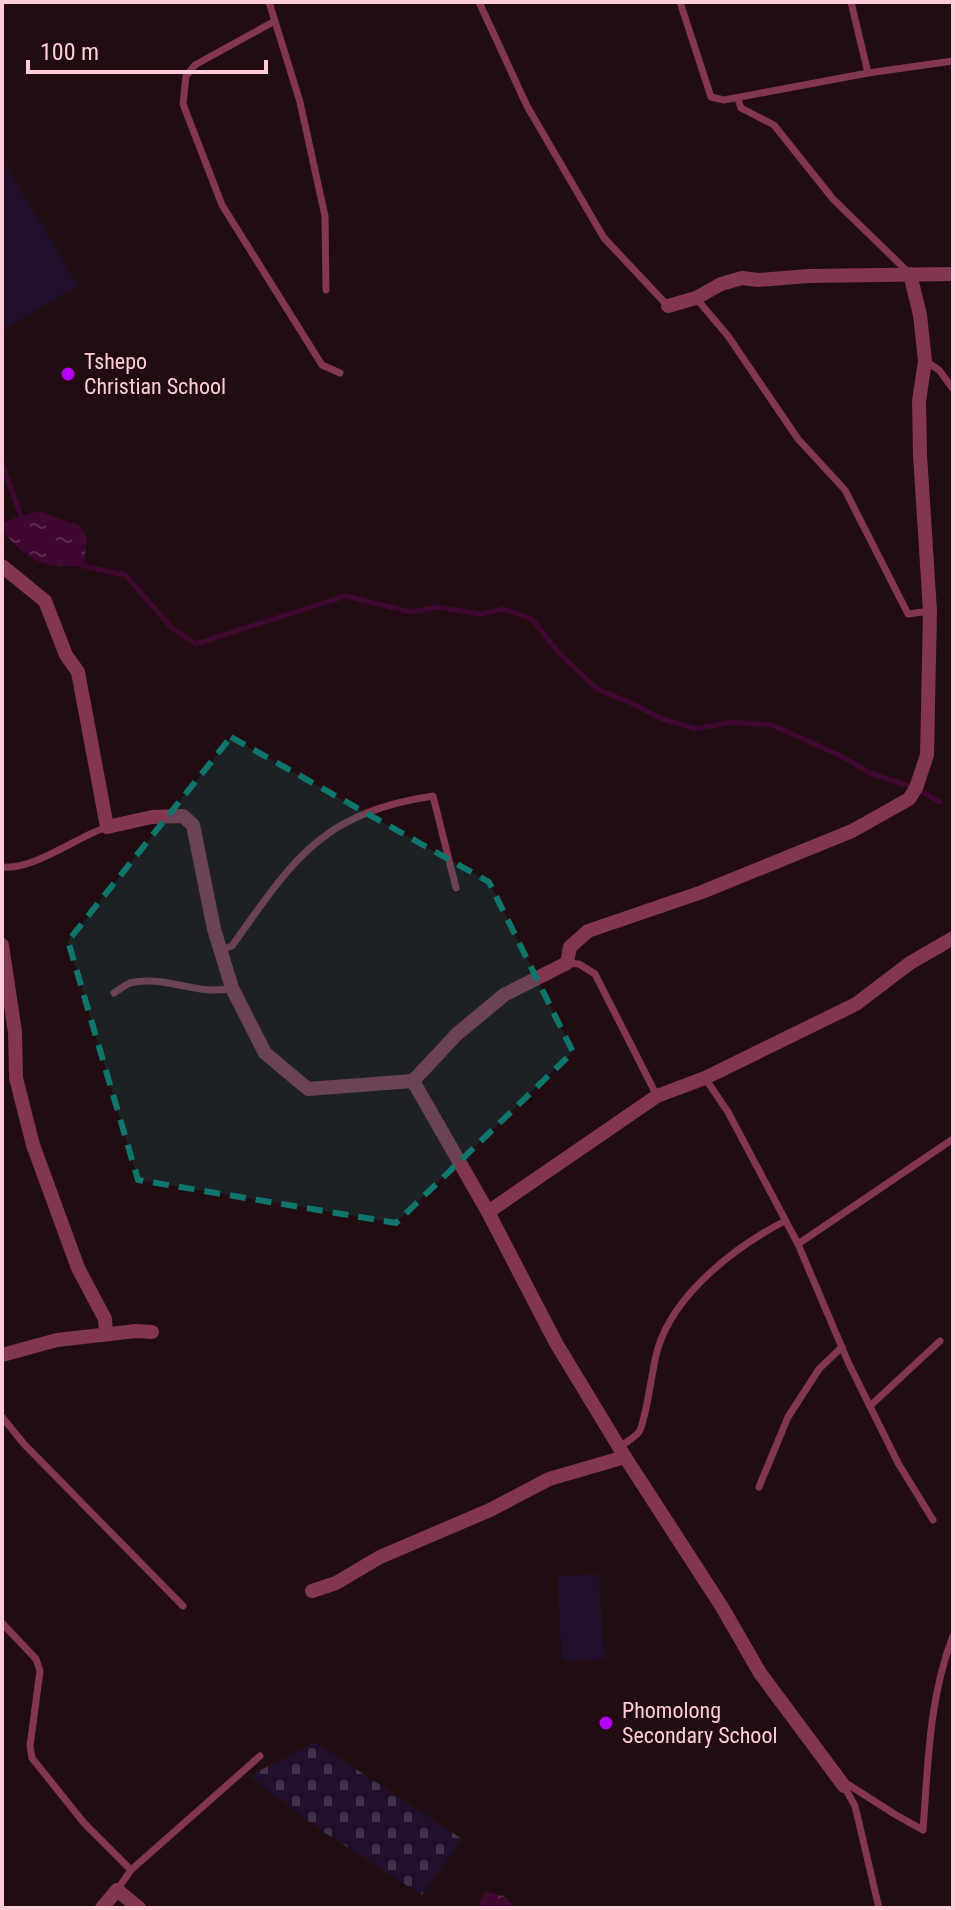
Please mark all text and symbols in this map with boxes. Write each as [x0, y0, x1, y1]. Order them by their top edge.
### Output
scale bar [28, 24, 266, 74]
text: 100 m [40, 38, 99, 66]
place label: Tshepo Christian School [84, 349, 226, 399]
marker: Tshepo Christian School [59, 365, 77, 383]
place label: Phomolong Secondary School [622, 1698, 777, 1748]
marker: Phomolong Secondary School [597, 1714, 615, 1732]

